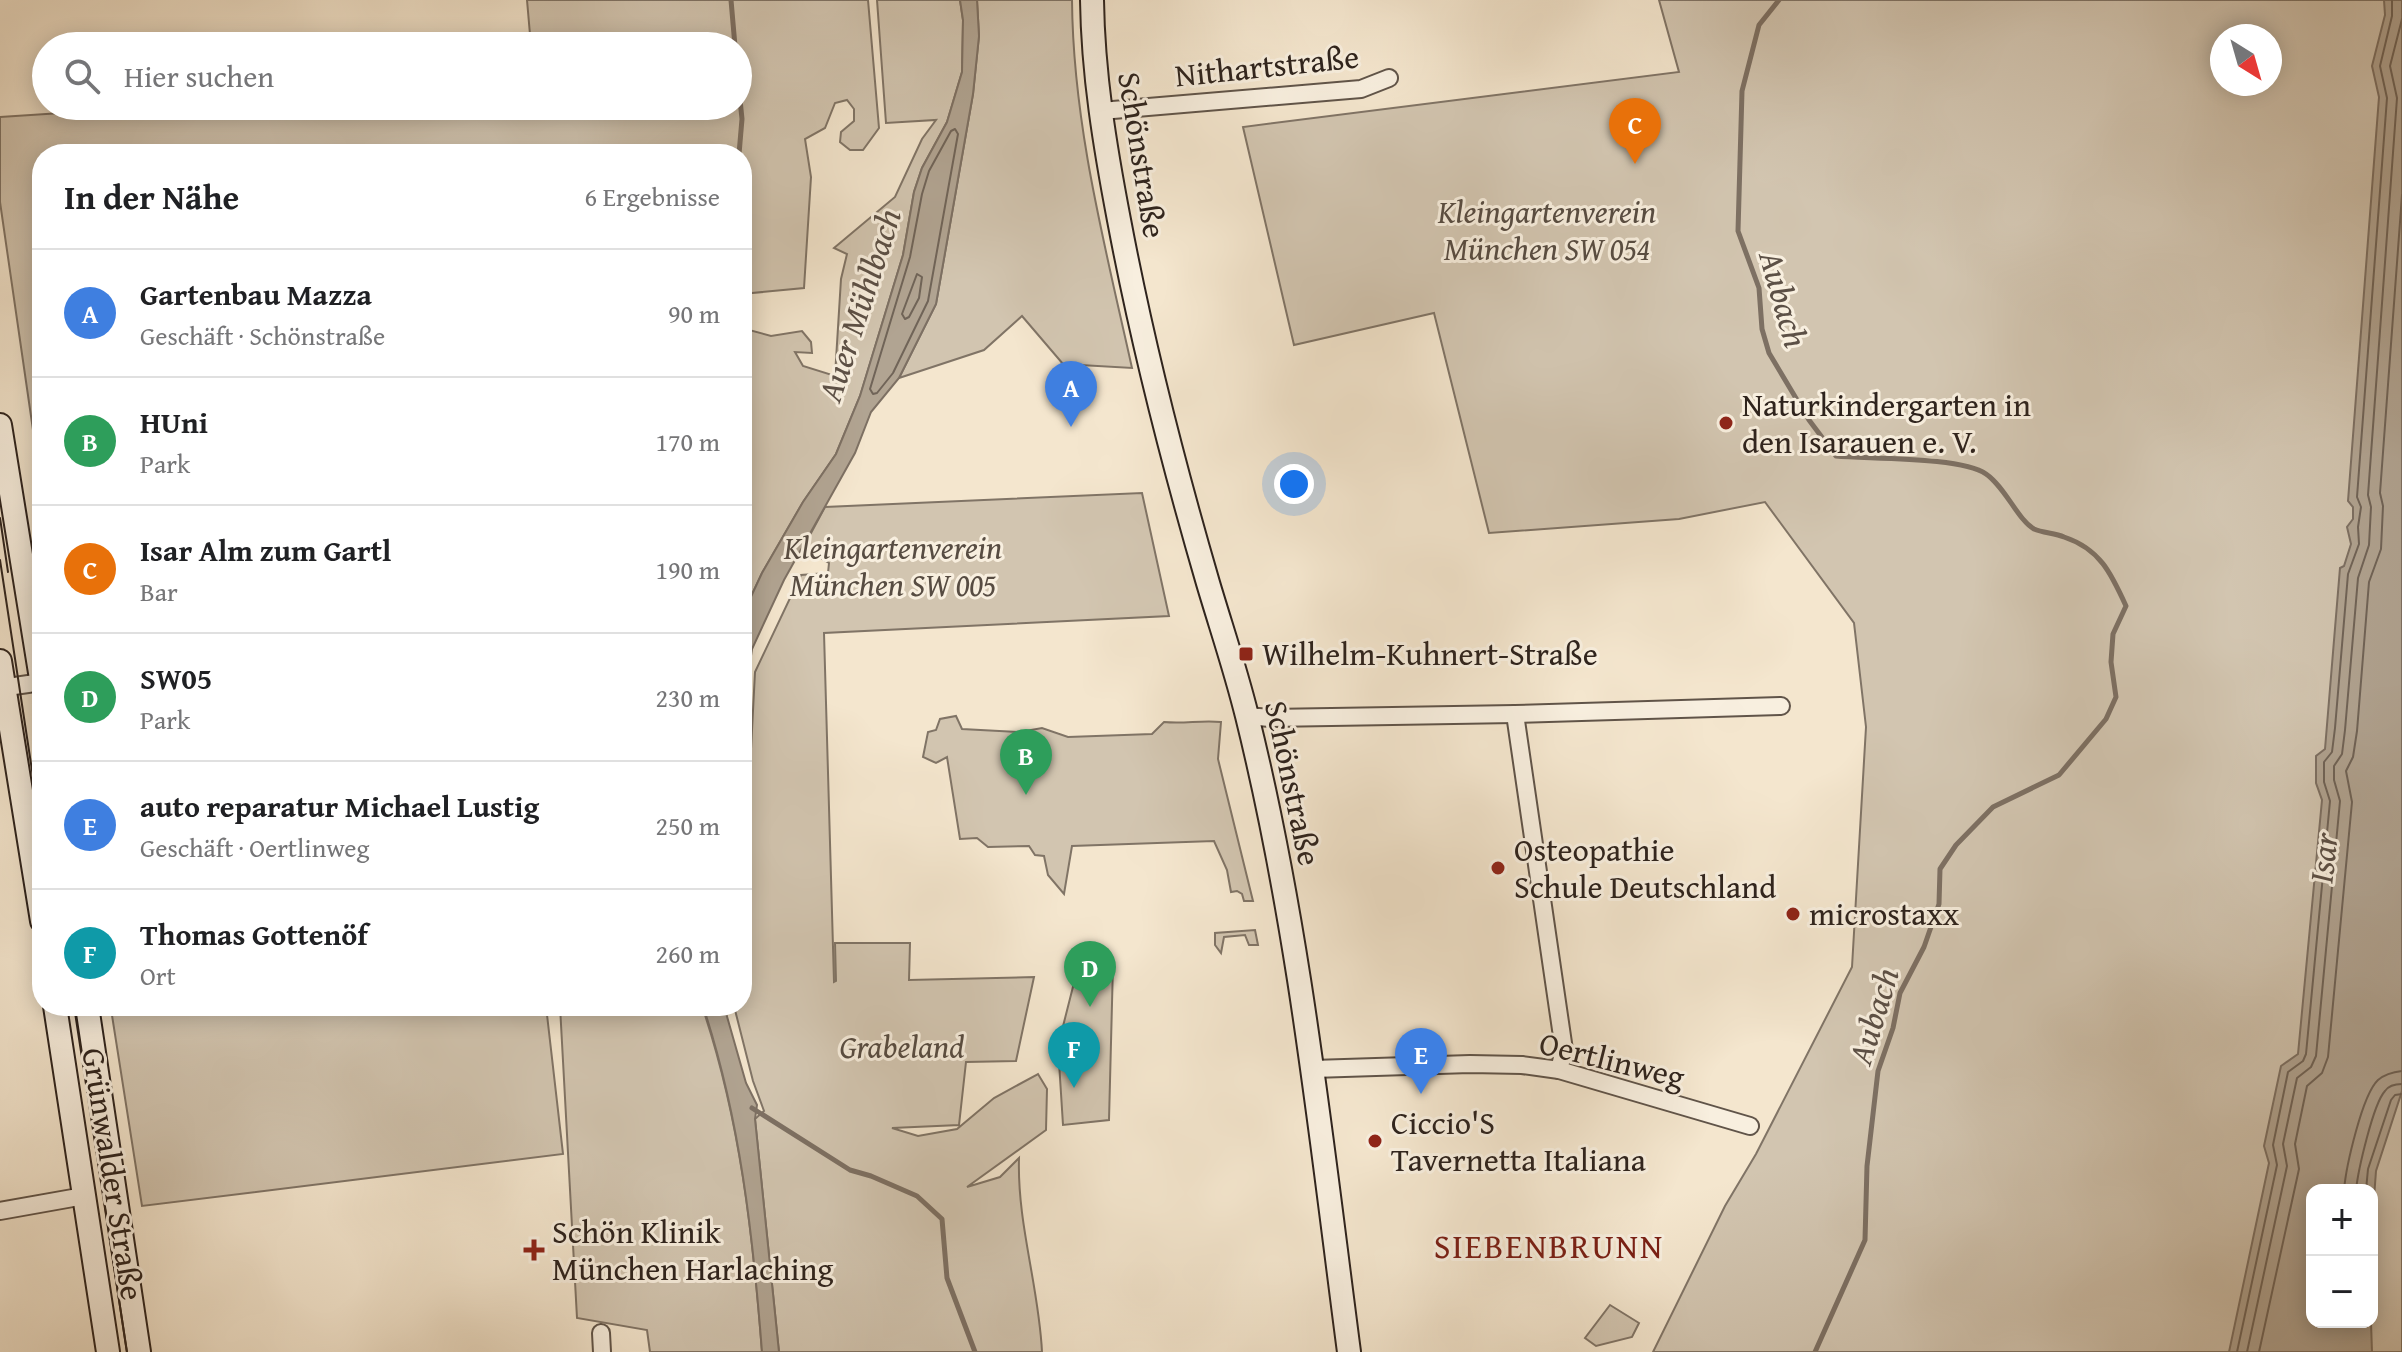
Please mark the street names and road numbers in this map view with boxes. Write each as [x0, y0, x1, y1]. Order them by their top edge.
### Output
street label: Nithartstraße [1173, 32, 1361, 99]
street label: Schönstraße [1106, 69, 1179, 241]
street label: Schönstraße [1253, 696, 1334, 870]
street label: Oertlinweg [1535, 1019, 1690, 1100]
street label: Grünwalder Straße [70, 1044, 157, 1303]

